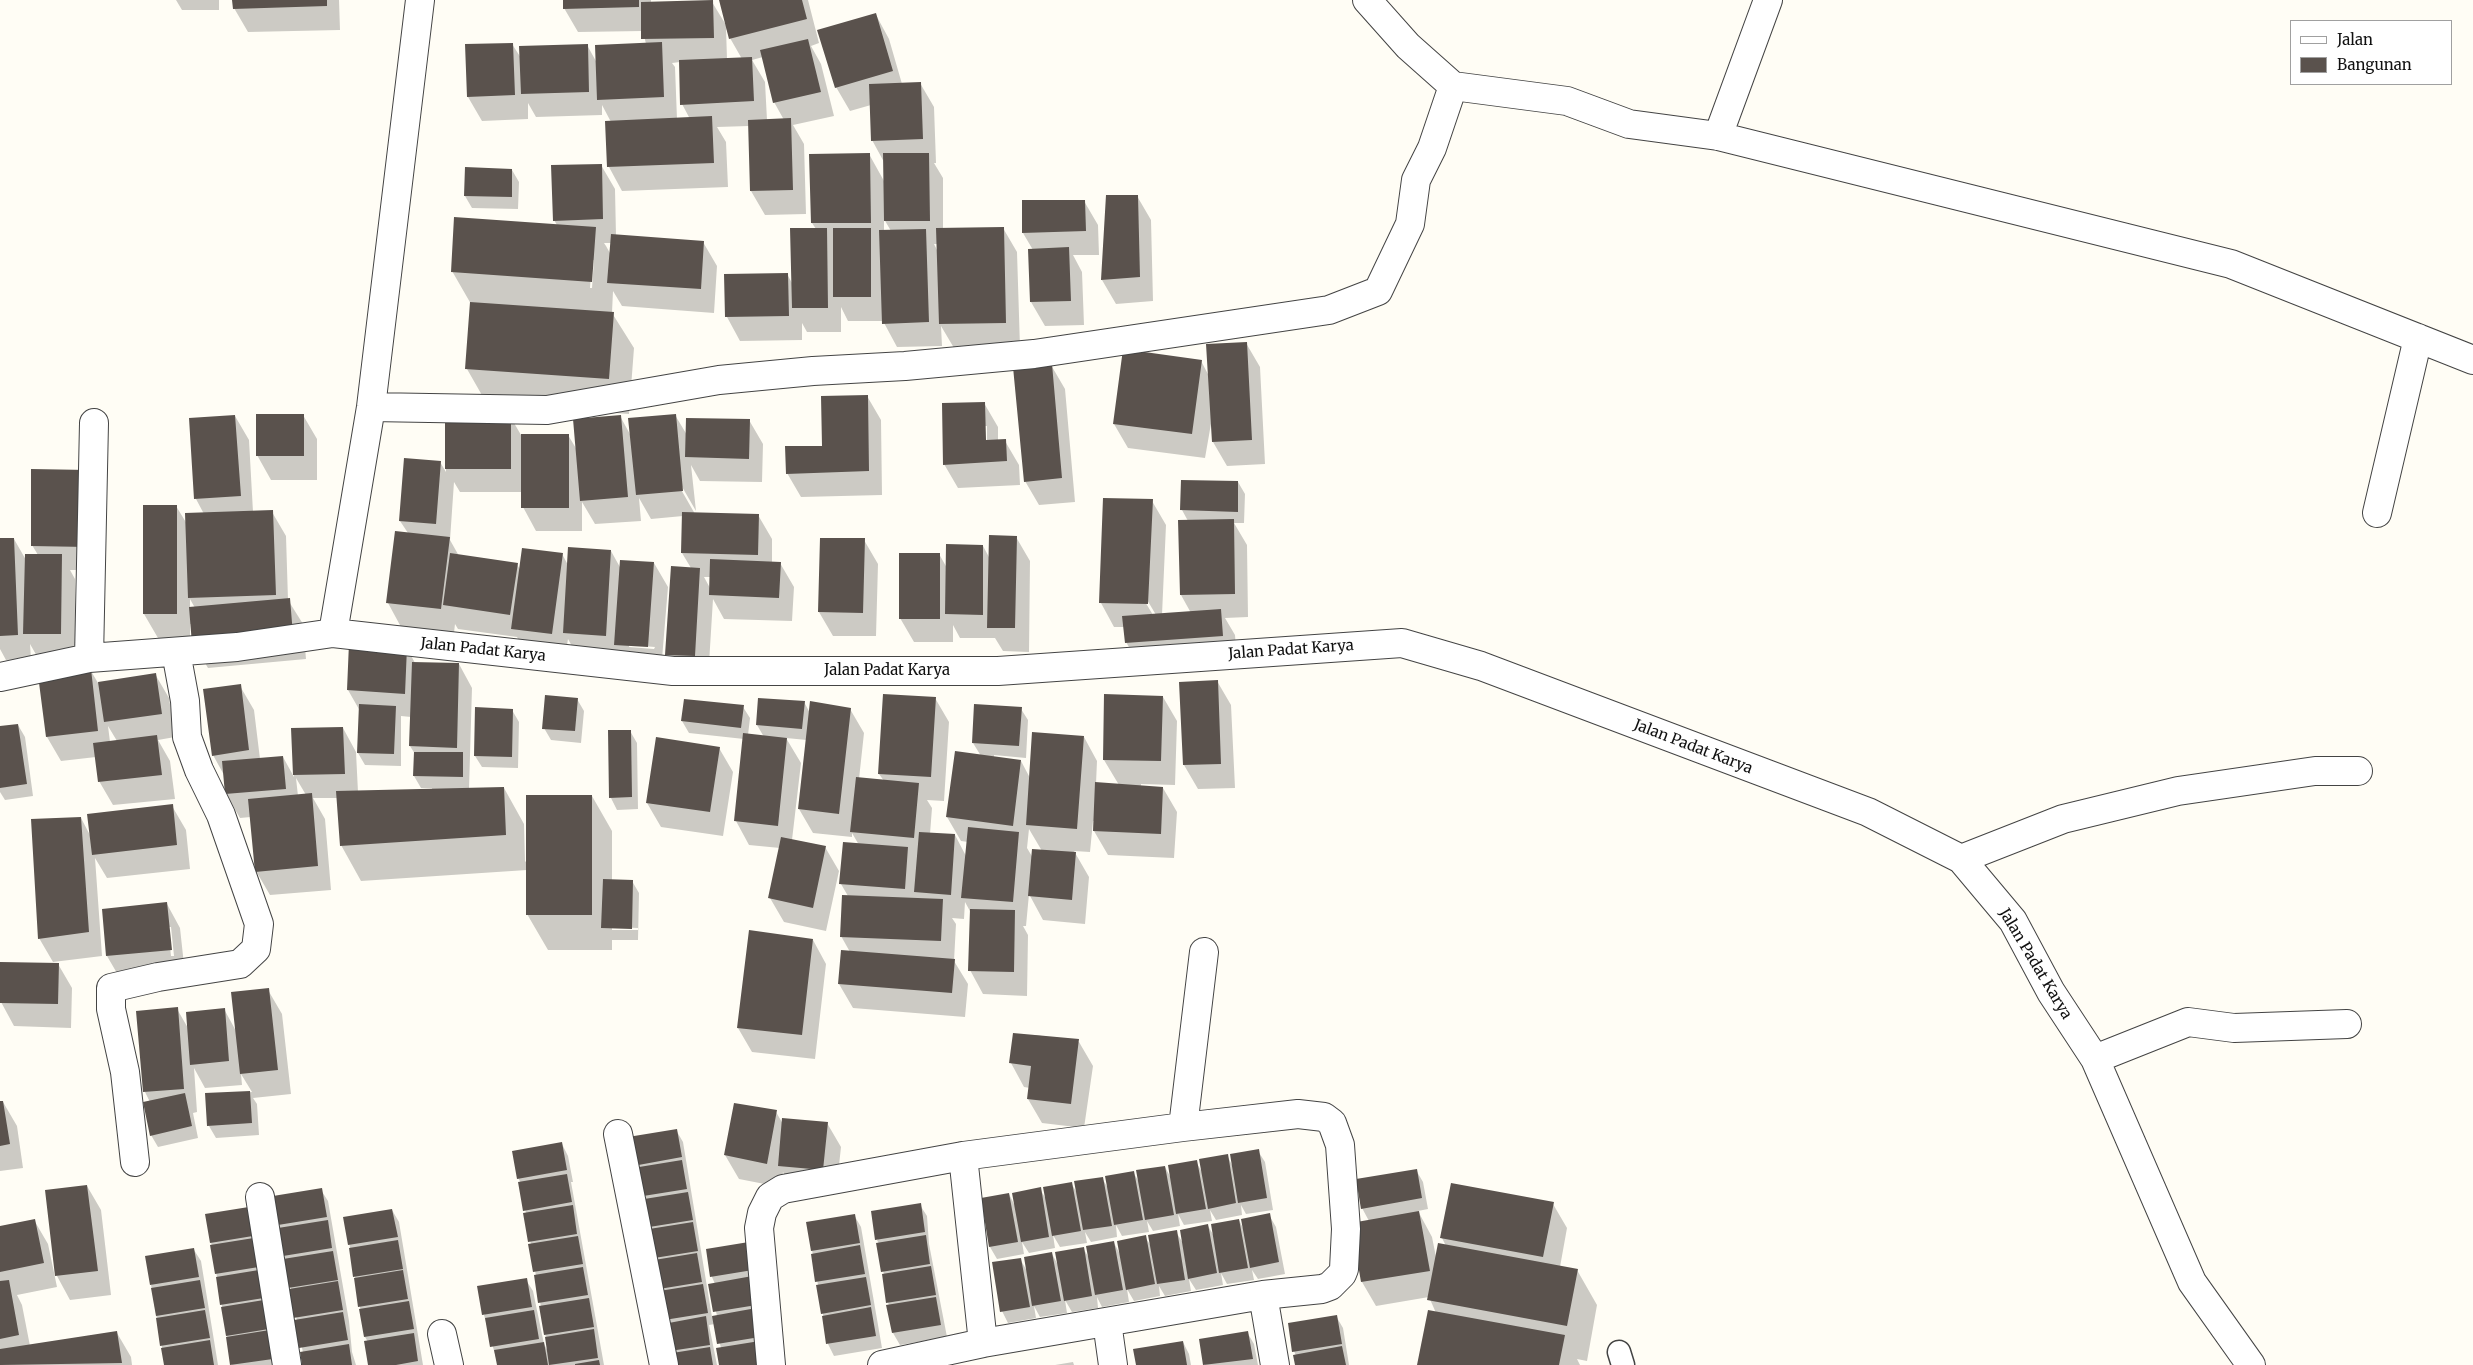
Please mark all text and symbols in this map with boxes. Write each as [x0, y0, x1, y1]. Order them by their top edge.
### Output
legend [2290, 20, 2453, 85]
text: Jalan [2337, 30, 2373, 49]
text: Bangunan [2337, 55, 2412, 74]
street label: Jalan Padat Karya [419, 634, 547, 666]
street label: Jalan Padat Karya [1228, 637, 1354, 663]
street label: Jalan Padat Karya [824, 662, 950, 680]
street label: Jalan Padat Karya [1631, 716, 1755, 778]
street label: Jalan Padat Karya [1995, 905, 2075, 1023]

